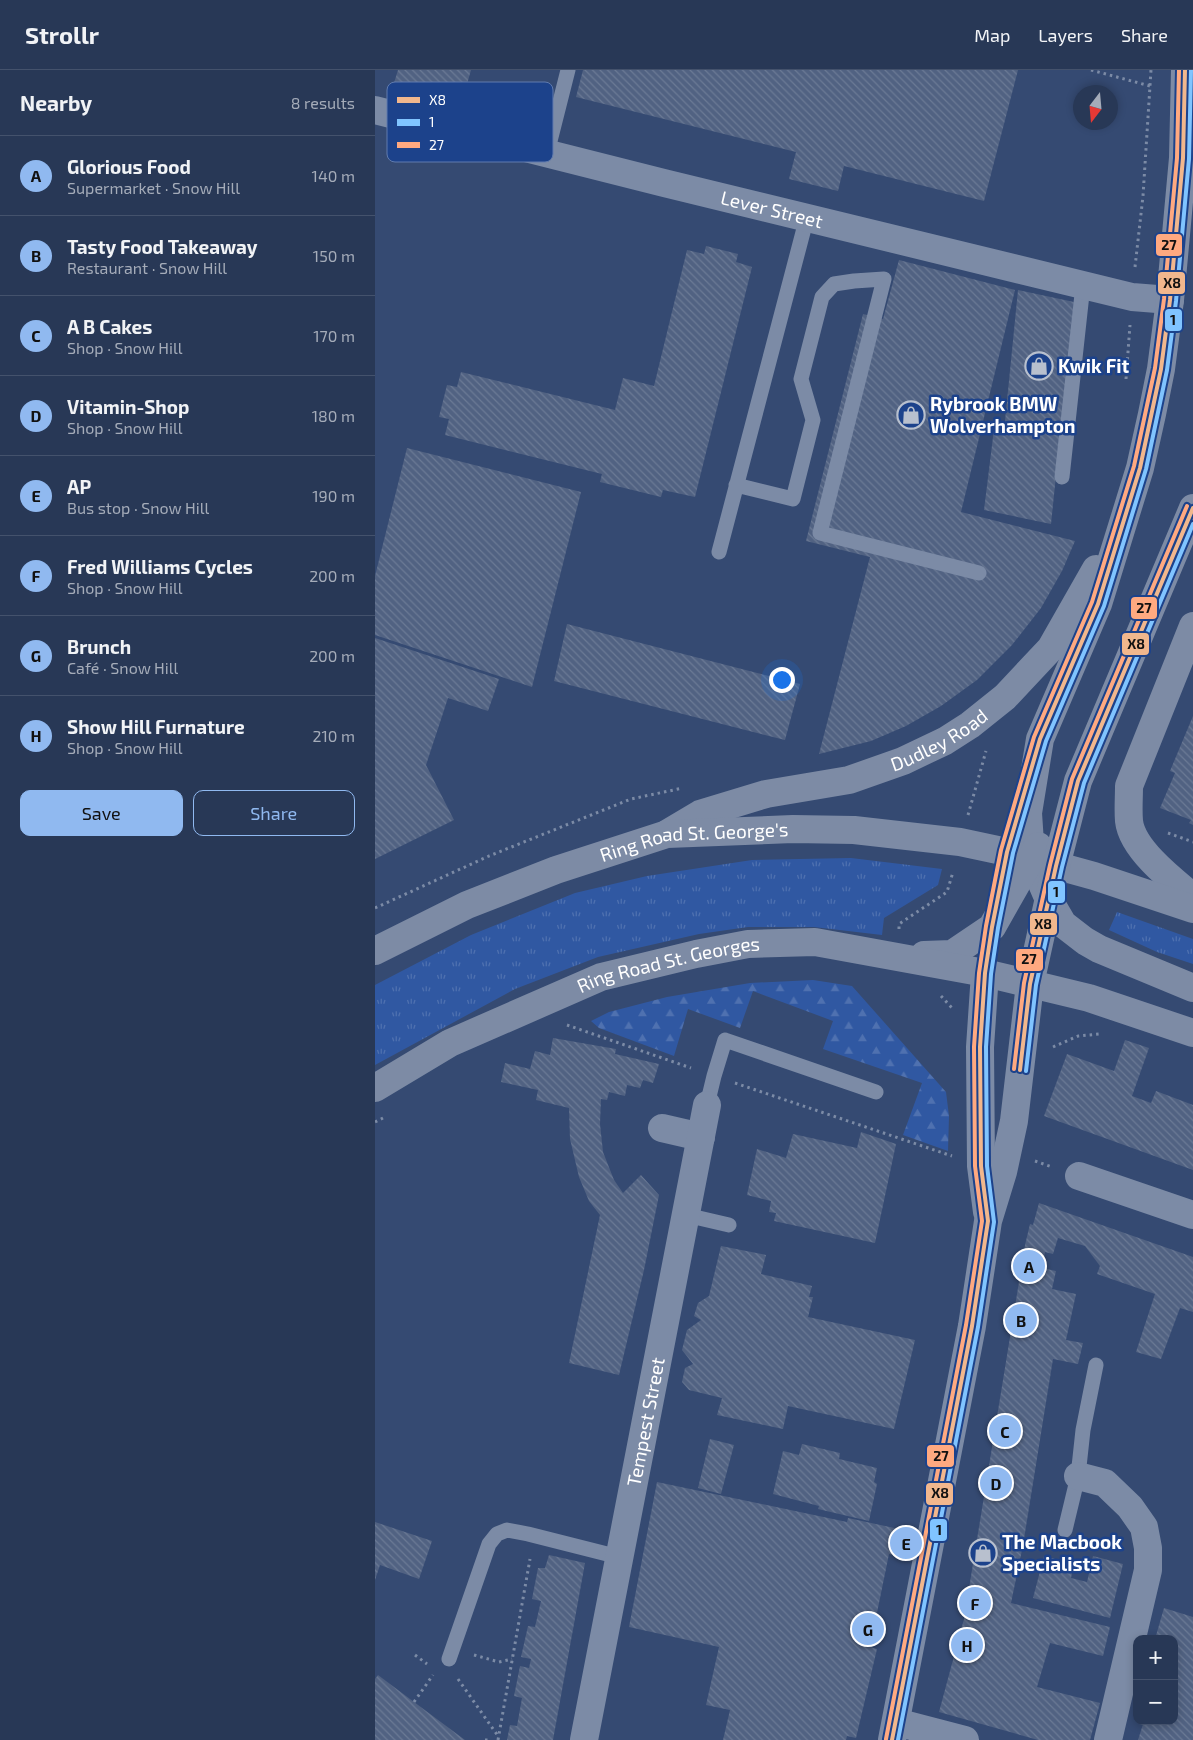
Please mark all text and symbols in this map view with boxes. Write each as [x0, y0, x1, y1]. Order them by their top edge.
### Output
text: Strollr [25, 20, 99, 49]
text: Map [974, 24, 1010, 46]
text: Layers [1038, 24, 1093, 46]
text: Share [1121, 24, 1168, 46]
legend [387, 82, 553, 162]
north arrow [1073, 85, 1118, 130]
text: Nearby [20, 90, 92, 115]
text: X8 [429, 91, 446, 108]
text: 8 results [291, 93, 355, 112]
text: 1 [429, 113, 435, 130]
text: 27 [429, 136, 444, 153]
text: Glorious Food [67, 155, 191, 178]
text: A [31, 166, 41, 185]
text: 140 m [312, 166, 355, 185]
text: Supermarket · Snow Hill [67, 178, 240, 197]
street label: Lever Street [718, 185, 825, 232]
line badge: 27 [1155, 233, 1183, 257]
text: Tasty Food Takeaway [67, 235, 258, 258]
text: 27 [1161, 236, 1177, 253]
text: B [31, 246, 41, 265]
text: 150 m [313, 246, 355, 265]
text: Restaurant · Snow Hill [67, 258, 227, 277]
line badge: X8 [1157, 271, 1186, 295]
text: X8 [1163, 274, 1181, 291]
line badge: 1 [1164, 308, 1183, 332]
text: 1 [1170, 311, 1176, 328]
text: A B Cakes [67, 315, 152, 338]
text: C [31, 326, 41, 345]
text: 170 m [313, 326, 355, 345]
text: Shop · Snow Hill [67, 338, 182, 357]
shop icon: Kwik Fit [1024, 351, 1054, 381]
place label: Kwik Fit [1058, 354, 1129, 377]
place label: Rybrook BMW Wolverhampton [930, 392, 1075, 437]
text: Vitamin-Shop [67, 395, 189, 418]
shop icon: Rybrook BMW Wolverhampton [896, 400, 926, 430]
text: D [31, 406, 41, 425]
text: 180 m [312, 406, 355, 425]
text: Shop · Snow Hill [67, 418, 182, 437]
text: AP [67, 475, 91, 498]
text: E [31, 486, 41, 505]
text: 190 m [312, 486, 355, 505]
text: Bus stop · Snow Hill [67, 498, 209, 517]
text: Fred Williams Cycles [67, 555, 253, 578]
text: F [32, 566, 40, 585]
text: 200 m [309, 566, 355, 585]
text: Shop · Snow Hill [67, 578, 182, 597]
line badge: 27 [1130, 596, 1158, 620]
text: 27 [1136, 599, 1152, 616]
line badge: X8 [1121, 632, 1150, 656]
text: Brunch [67, 635, 131, 658]
text: X8 [1127, 635, 1145, 652]
text: G [31, 646, 41, 665]
text: 200 m [309, 646, 355, 665]
text: Café · Snow Hill [67, 658, 178, 677]
your location [769, 667, 795, 693]
street label: Dudley Road [887, 704, 992, 776]
text: Show Hill Furnature [67, 715, 245, 738]
text: H [30, 726, 42, 745]
text: 210 m [312, 726, 355, 745]
text: Shop · Snow Hill [67, 738, 182, 757]
button: Save [20, 790, 183, 836]
button: Share [193, 790, 355, 836]
street label: Ring Road St. George's [597, 817, 789, 866]
line badge: 1 [1047, 880, 1066, 904]
text: 1 [1053, 883, 1059, 900]
line badge: X8 [1029, 912, 1058, 936]
text: X8 [1034, 915, 1052, 932]
street label: Ring Road St. Georges [573, 932, 760, 997]
line badge: 27 [1015, 948, 1044, 972]
text: 27 [1021, 950, 1037, 967]
pin: A [1013, 1247, 1045, 1285]
pin: B [1005, 1301, 1037, 1339]
street label: Tempest Street [621, 1355, 669, 1488]
pin: C [989, 1412, 1021, 1450]
line badge: 27 [926, 1444, 955, 1468]
text: 27 [933, 1447, 949, 1464]
pin: D [980, 1464, 1012, 1502]
line badge: X8 [925, 1482, 954, 1506]
text: X8 [931, 1484, 949, 1501]
line badge: 1 [929, 1518, 948, 1542]
text: 1 [936, 1521, 942, 1538]
pin: E [890, 1524, 922, 1562]
place label: The Macbook Specialists [1002, 1530, 1122, 1575]
shop icon: The Macbook Specialists [968, 1538, 998, 1568]
pin: F [959, 1584, 991, 1622]
pin: G [852, 1610, 884, 1648]
pin: H [951, 1626, 983, 1664]
map controls [1133, 1635, 1178, 1725]
button: + [1133, 1635, 1178, 1680]
button: − [1133, 1680, 1178, 1725]

